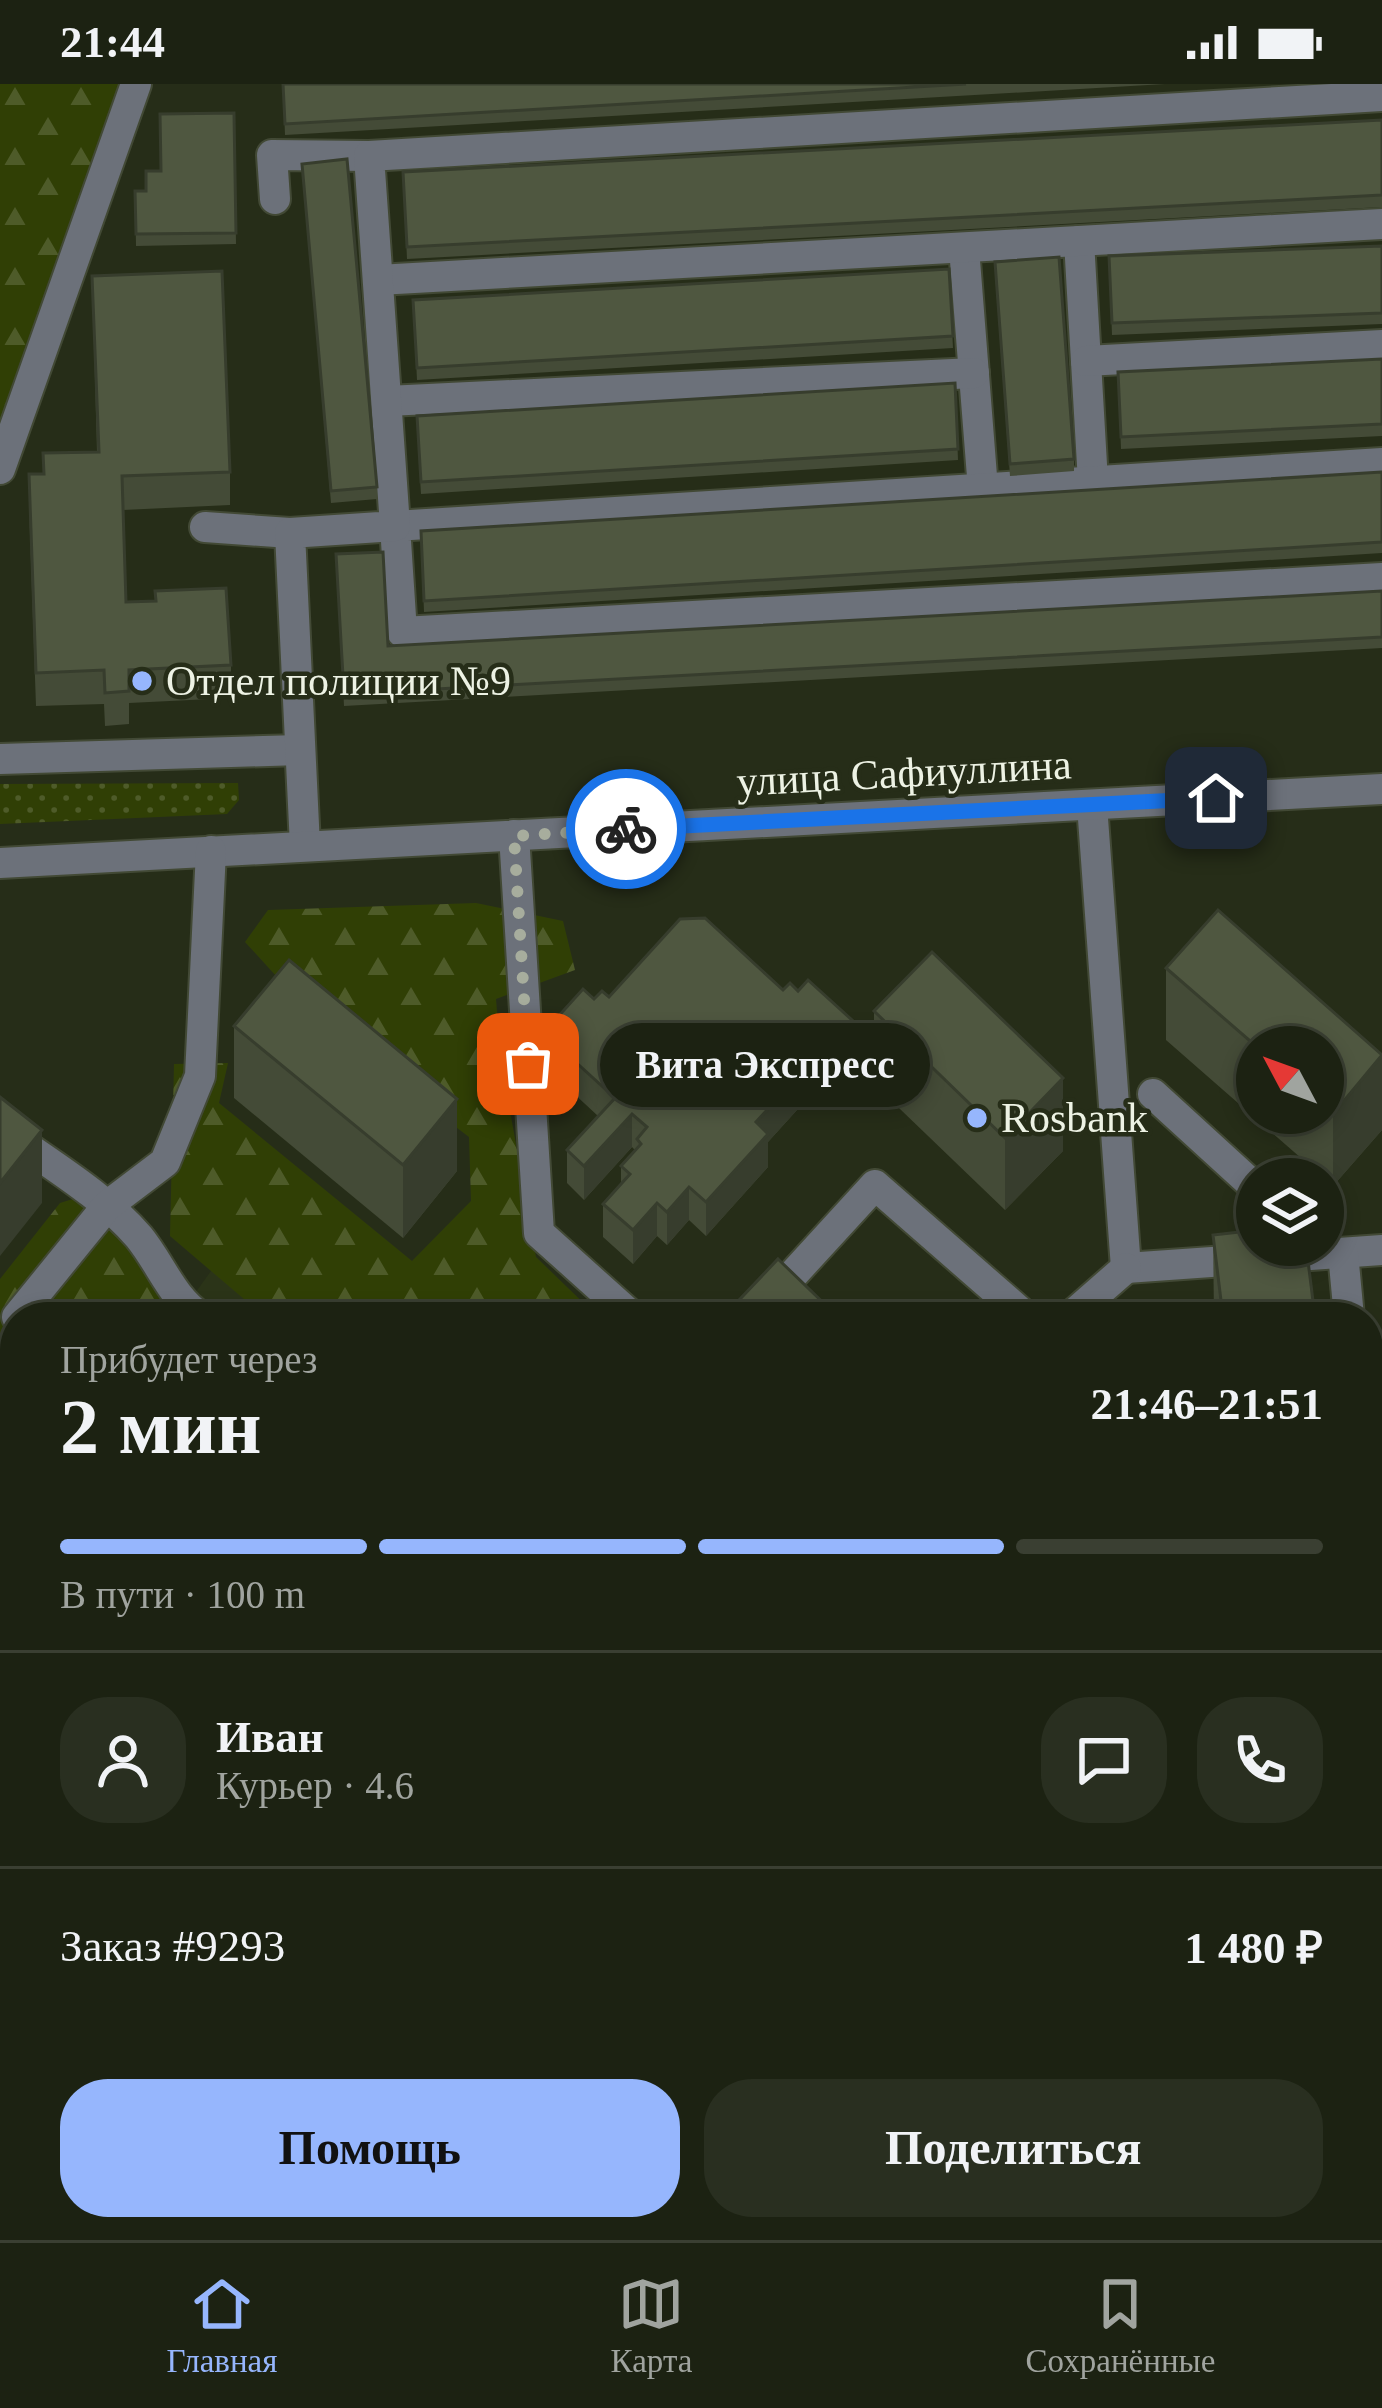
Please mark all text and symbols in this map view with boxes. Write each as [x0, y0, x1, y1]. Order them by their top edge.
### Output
text: 21:44 [60, 17, 165, 67]
place label: Отдел полиции №9 [166, 658, 511, 704]
marker: Отдел полиции №9 [129, 668, 155, 694]
street label: улица Сафиуллина [735, 741, 1073, 805]
pin [1165, 747, 1267, 849]
icon: home [1183, 765, 1249, 831]
courier [566, 769, 686, 889]
icon: bike [593, 796, 659, 862]
pin [477, 1013, 579, 1115]
callout: Вита Экспресс [600, 1022, 930, 1106]
north arrow [1236, 1026, 1344, 1134]
map controls [1236, 1026, 1344, 1266]
icon: bag [495, 1031, 561, 1097]
text: Вита Экспресс [635, 1043, 895, 1086]
place label: Rosbank [1001, 1095, 1148, 1141]
marker: Rosbank [964, 1105, 990, 1131]
button: layers [1236, 1158, 1344, 1266]
text: Прибудет через [60, 1338, 318, 1381]
text: 21:46–21:51 [1091, 1379, 1323, 1429]
text: 2 мин [60, 1383, 262, 1470]
text: В пути · 100 m [60, 1573, 305, 1616]
button: person [60, 1697, 186, 1823]
button: chat [1041, 1697, 1167, 1823]
button: phone [1197, 1697, 1323, 1823]
text: Иван [216, 1712, 324, 1762]
text: Курьер · 4.6 [216, 1764, 414, 1807]
text: Заказ #9293 [60, 1921, 285, 1971]
text: 1 480 ₽ [1184, 1923, 1323, 1973]
button: Помощь [60, 2079, 680, 2217]
button: Поделиться [704, 2079, 1323, 2217]
tab: Главная [167, 2271, 277, 2380]
tab: Карта [611, 2271, 692, 2380]
tab: Сохранённые [1026, 2271, 1215, 2380]

